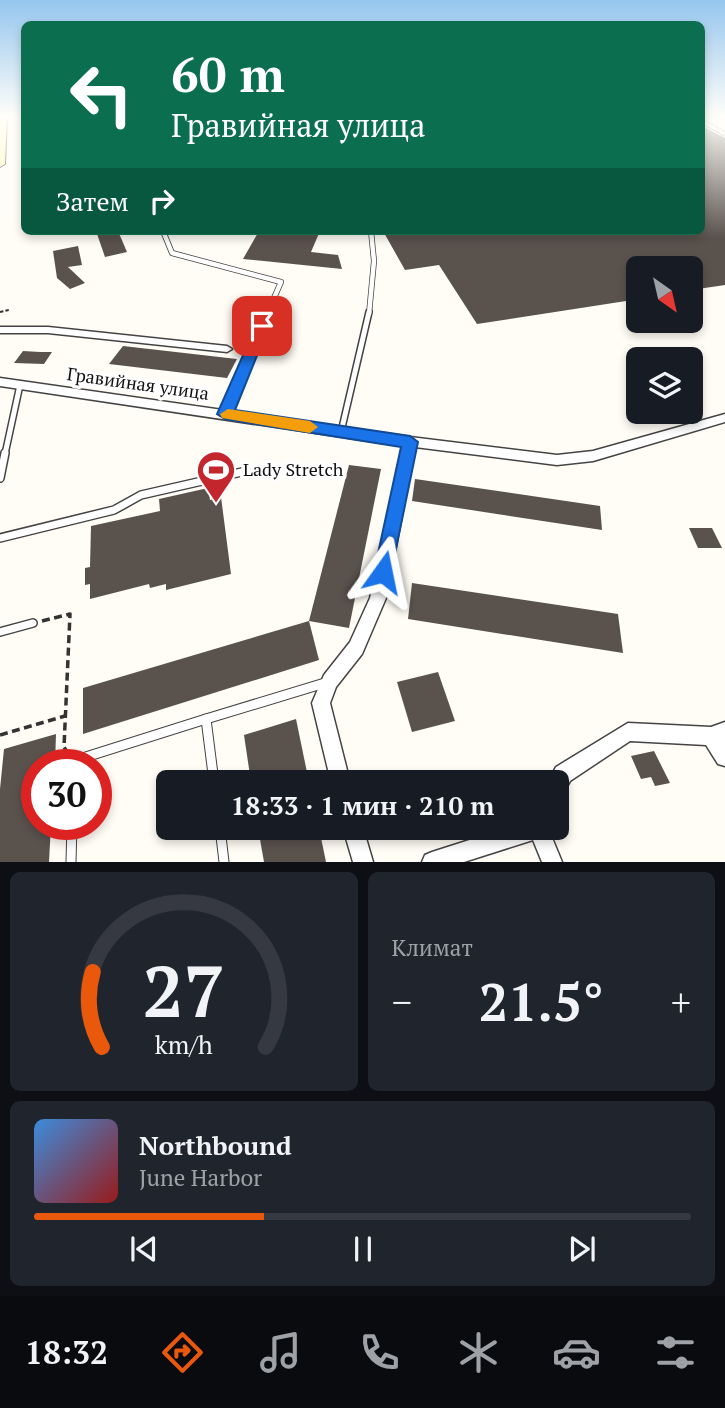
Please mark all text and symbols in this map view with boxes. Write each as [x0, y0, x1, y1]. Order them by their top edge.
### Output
text: 60 m [171, 41, 285, 106]
icon: left [56, 49, 147, 140]
text: Гравийная улица [171, 104, 425, 146]
icon: right [143, 182, 181, 220]
text: Затем [56, 184, 129, 218]
north arrow [626, 256, 704, 332]
map controls [626, 256, 703, 424]
pin [232, 296, 292, 356]
icon: arrive [243, 307, 281, 345]
button: layers [626, 347, 703, 424]
street label: Гравийная улица [66, 361, 211, 405]
sports icon: Lady Stretch [195, 449, 237, 504]
place label: Lady Stretch [243, 457, 344, 481]
position arrow [346, 535, 420, 609]
speed limit sign: 30 [21, 749, 112, 840]
text: 18:33 · 1 мин · 210 m [231, 788, 494, 822]
text: Климат [392, 932, 473, 963]
text: 27 [143, 942, 225, 1039]
text: 21.5° [479, 967, 604, 1036]
text: − [392, 977, 412, 1027]
text: + [671, 977, 691, 1027]
text: km/h [155, 1028, 213, 1061]
text: Northbound [139, 1128, 292, 1162]
text: June Harbor [139, 1162, 262, 1193]
icon: previous [125, 1230, 163, 1268]
icon: pause [344, 1230, 382, 1268]
icon: next [563, 1230, 601, 1268]
icon: directions [158, 1328, 207, 1377]
icon: music [256, 1328, 305, 1377]
icon: phone [355, 1328, 404, 1377]
icon: climate [454, 1328, 503, 1377]
icon: car [552, 1328, 601, 1377]
icon: filters [651, 1328, 700, 1377]
text: 18:32 [25, 1331, 108, 1373]

